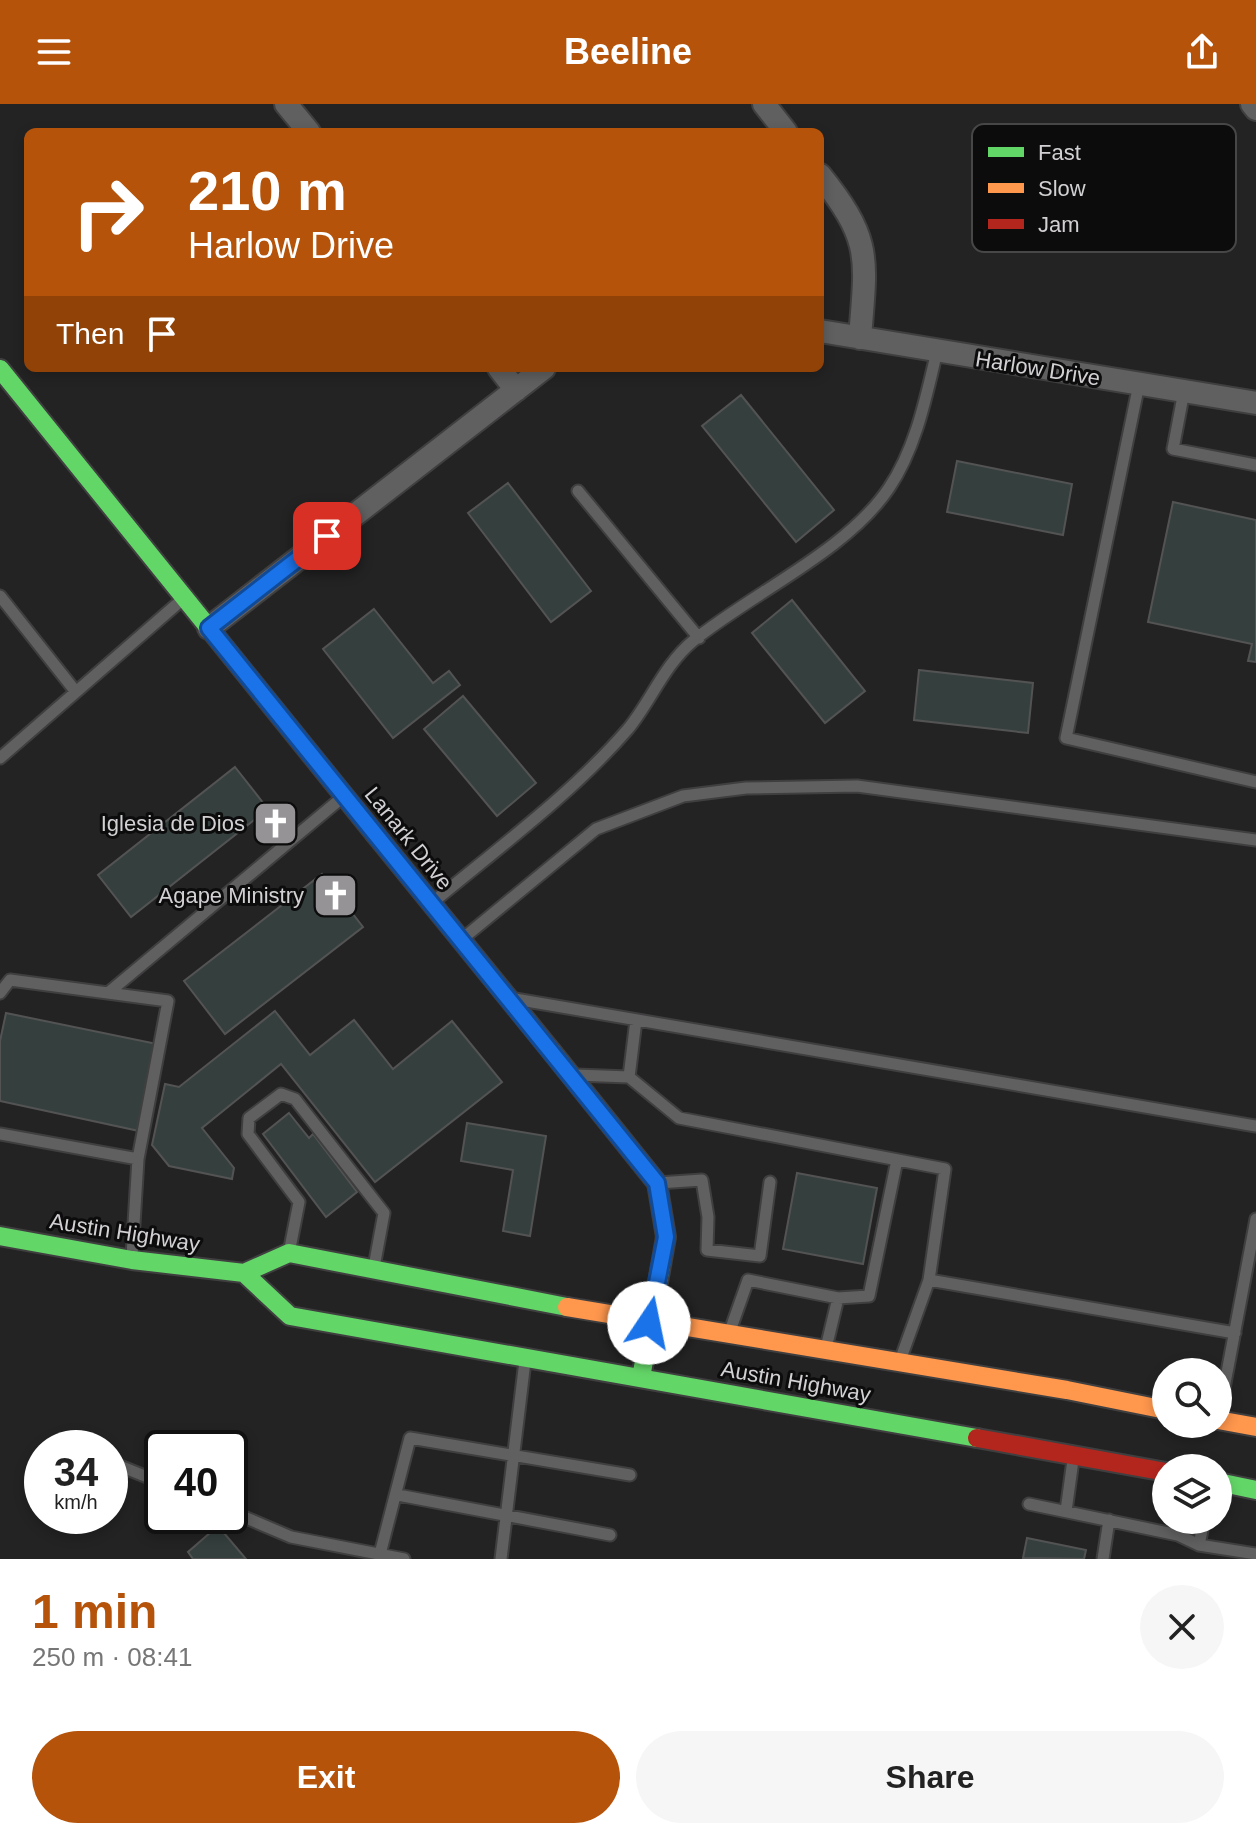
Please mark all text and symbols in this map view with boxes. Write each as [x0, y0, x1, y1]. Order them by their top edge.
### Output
icon: menu [32, 30, 76, 74]
icon: share [1180, 30, 1224, 74]
text: Beeline [564, 31, 692, 72]
legend [972, 124, 1236, 252]
text: Fast [1038, 140, 1081, 165]
text: 210 m [188, 159, 347, 222]
icon: right [56, 160, 160, 264]
text: Slow [1038, 176, 1086, 201]
text: Jam [1038, 212, 1080, 237]
text: Harlow Drive [188, 225, 394, 266]
icon: arrive [140, 312, 184, 356]
text: Then [56, 317, 124, 350]
street label: Harlow Drive [974, 346, 1102, 391]
pin [293, 502, 361, 570]
icon: arrive [305, 514, 349, 558]
street label: Lanark Drive [360, 782, 458, 895]
church icon: Iglesia de Dios [252, 799, 300, 847]
place label: Iglesia de Dios [101, 811, 245, 836]
church icon: Agape Ministry [311, 871, 359, 919]
place label: Agape Ministry [158, 883, 304, 908]
street label: Austin Highway [48, 1208, 202, 1257]
position arrow [607, 1281, 691, 1365]
street label: Austin Highway [719, 1356, 873, 1407]
map controls [1152, 1358, 1232, 1534]
button: search [1152, 1358, 1232, 1438]
speed limit sign: 40 [144, 1430, 248, 1534]
text: 34 [54, 1450, 98, 1494]
button: layers [1152, 1454, 1232, 1534]
text: km/h [54, 1491, 98, 1513]
text: 1 min [32, 1585, 157, 1638]
button: close [1140, 1585, 1224, 1669]
text: 250 m · 08:41 [32, 1642, 192, 1672]
button: Exit [32, 1731, 620, 1823]
button: Share [636, 1731, 1224, 1823]

